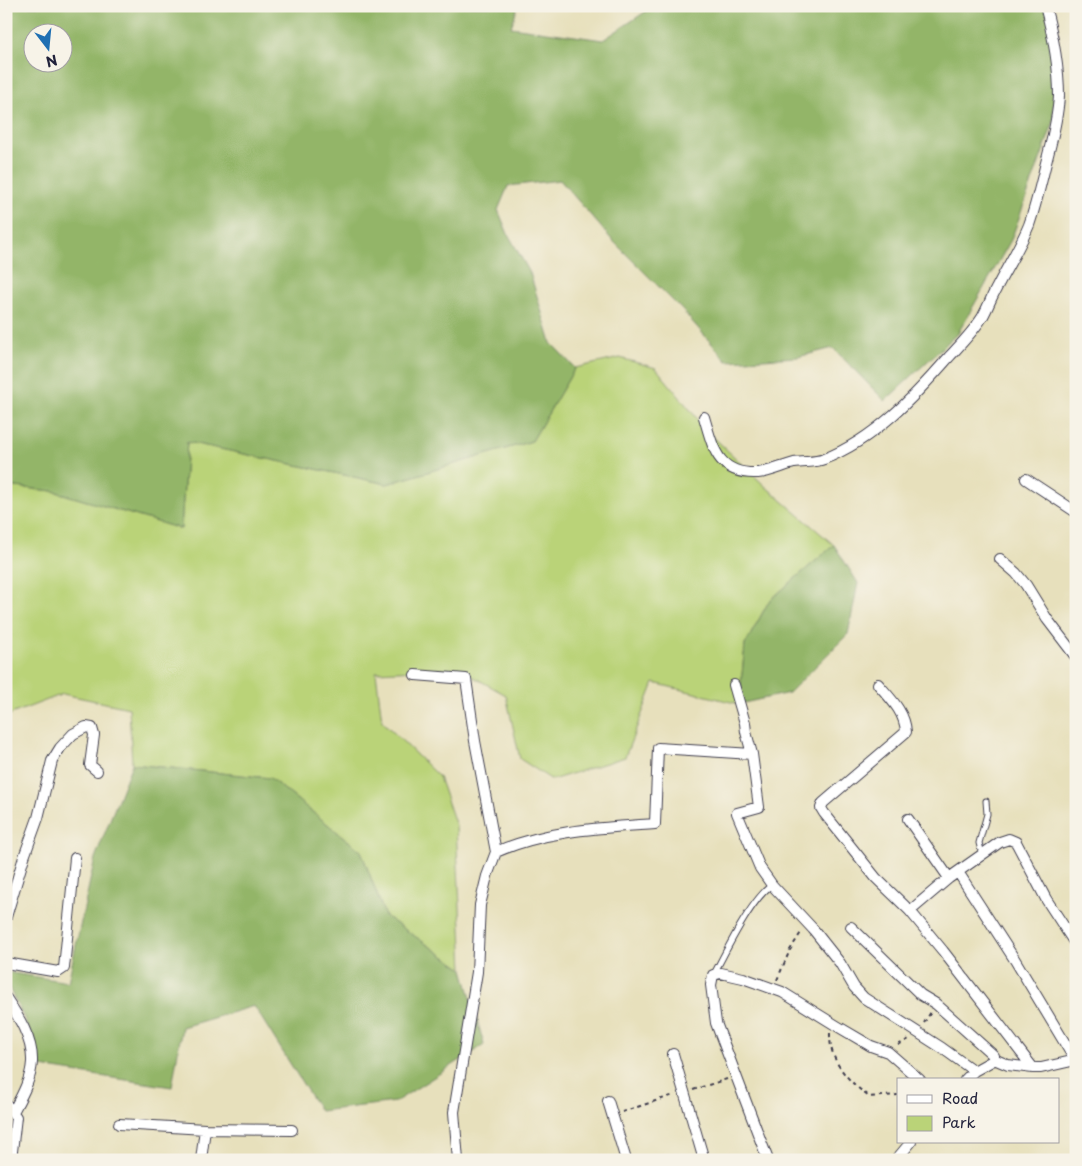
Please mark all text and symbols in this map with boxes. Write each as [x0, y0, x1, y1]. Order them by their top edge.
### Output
north arrow [22, 22, 72, 72]
text: N [43, 49, 60, 73]
legend [897, 1078, 1060, 1144]
text: Road [942, 1086, 978, 1109]
text: Park [942, 1110, 976, 1133]

